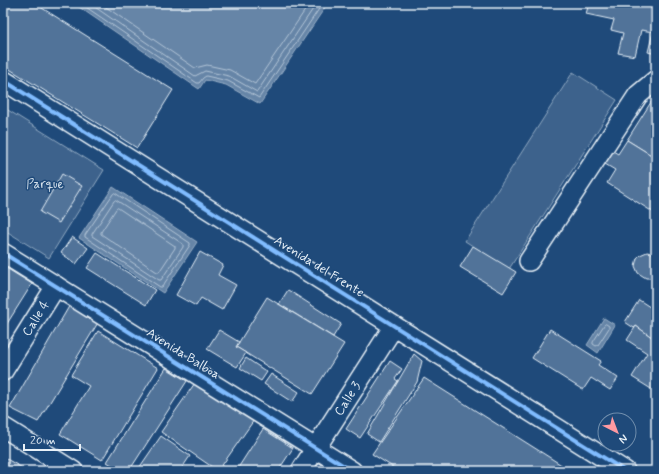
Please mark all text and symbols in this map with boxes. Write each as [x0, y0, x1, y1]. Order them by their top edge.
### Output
park label: Parque [26, 176, 64, 193]
street label: Avenida del Frente [271, 232, 367, 302]
street label: Calle 4 [18, 297, 54, 339]
street label: Avenida Balboa [143, 325, 223, 384]
street label: Calle 3 [330, 378, 365, 419]
north arrow [597, 412, 637, 452]
scale bar [24, 426, 80, 452]
text: N [616, 431, 630, 446]
text: 20 m [30, 433, 56, 449]

